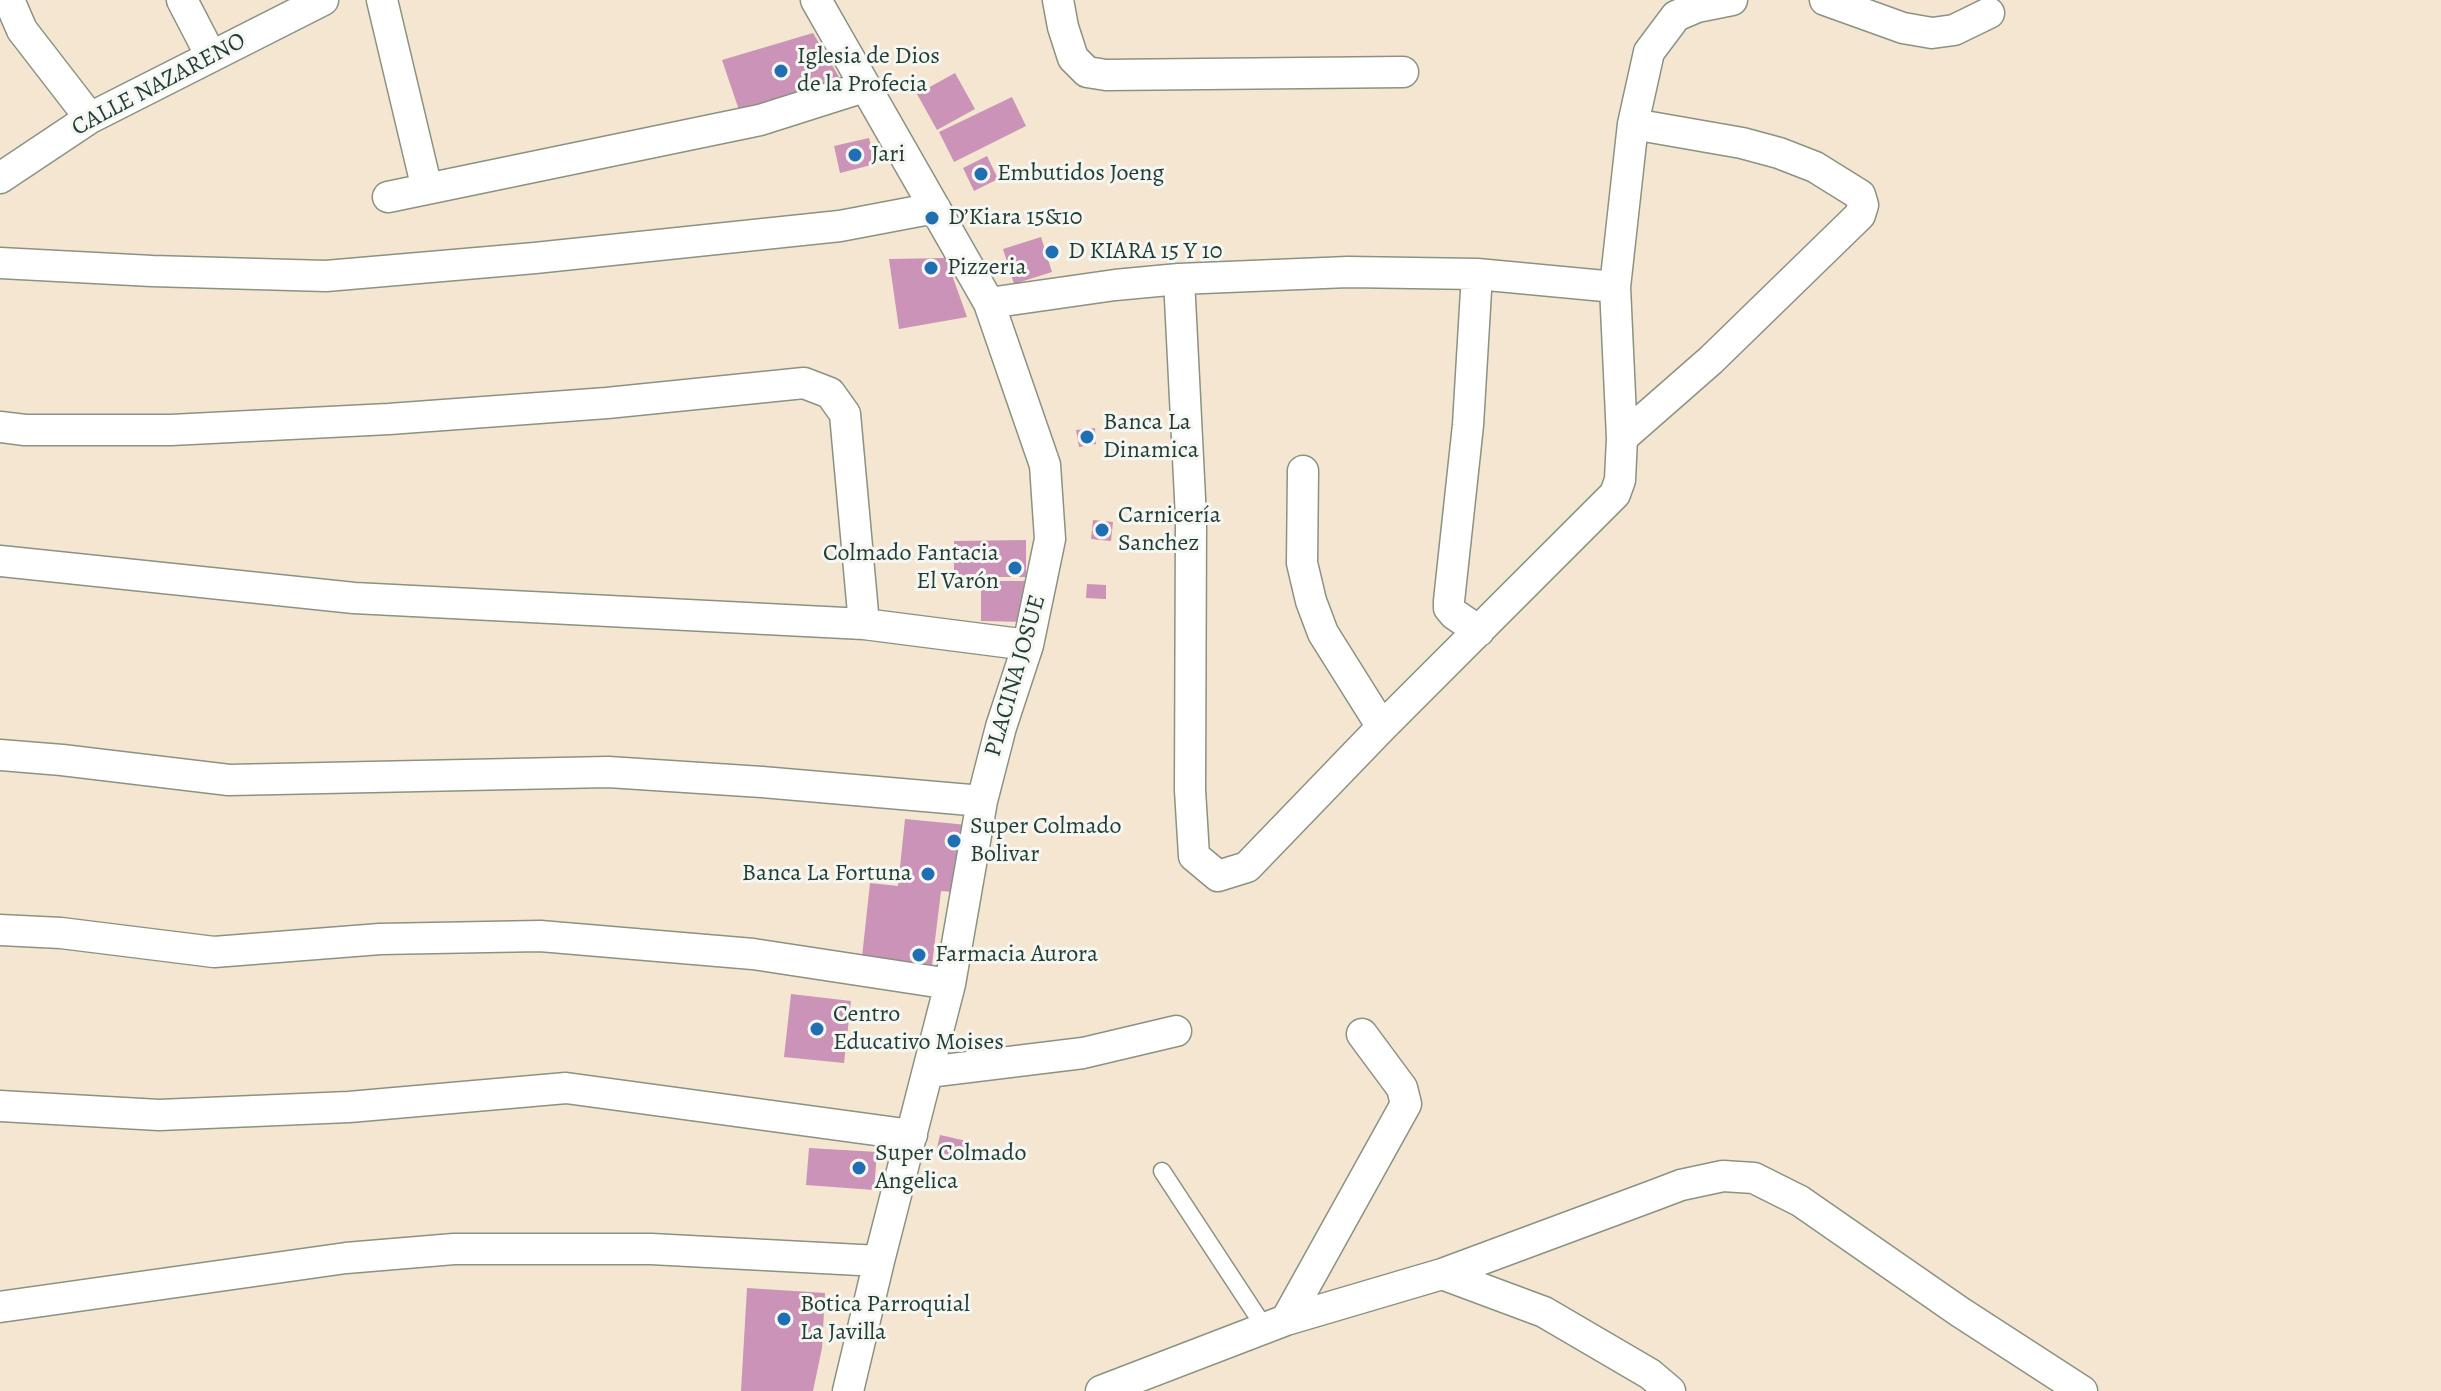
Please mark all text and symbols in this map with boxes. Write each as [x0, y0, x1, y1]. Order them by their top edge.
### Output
street label: CALLE NAZARENO [67, 27, 251, 143]
place label: Iglesia de Dios de la Profecia [797, 43, 940, 99]
marker: Iglesia de Dios de la Profecia [772, 62, 790, 80]
place label: Jari [871, 141, 905, 169]
marker: Jari [846, 146, 864, 164]
place label: Embutidos Joeng [997, 160, 1164, 188]
marker: Embutidos Joeng [972, 165, 990, 183]
place label: D’Kiara 15&10 [948, 204, 1083, 232]
marker: D’Kiara 15&10 [923, 209, 941, 227]
place label: D KIARA 15 Y 10 [1068, 238, 1223, 266]
marker: D KIARA 15 Y 10 [1043, 243, 1061, 261]
place label: Pizzeria [947, 254, 1027, 282]
marker: Pizzeria [922, 259, 940, 277]
place label: Banca La Dinamica [1103, 409, 1199, 465]
marker: Banca La Dinamica [1078, 428, 1096, 446]
place label: Carnicería Sanchez [1118, 502, 1221, 558]
marker: Carnicería Sanchez [1093, 521, 1111, 539]
place label: Colmado Fantacia El Varón [823, 540, 999, 596]
marker: Colmado Fantacia El Varón [1006, 559, 1024, 577]
street label: PLACINA JOSUE [979, 592, 1053, 760]
place label: Super Colmado Bolivar [970, 813, 1121, 869]
marker: Super Colmado Bolivar [945, 832, 963, 850]
place label: Banca La Fortuna [742, 860, 912, 888]
marker: Banca La Fortuna [919, 865, 937, 883]
place label: Farmacia Aurora [935, 941, 1098, 969]
marker: Farmacia Aurora [910, 946, 928, 964]
place label: Centro Educativo Moises [833, 1001, 1004, 1057]
marker: Centro Educativo Moises [808, 1020, 826, 1038]
place label: Super Colmado Angelica [875, 1140, 1026, 1196]
marker: Super Colmado Angelica [850, 1159, 868, 1177]
place label: Botica Parroquial La Javilla [800, 1291, 970, 1347]
marker: Botica Parroquial La Javilla [775, 1310, 793, 1328]

